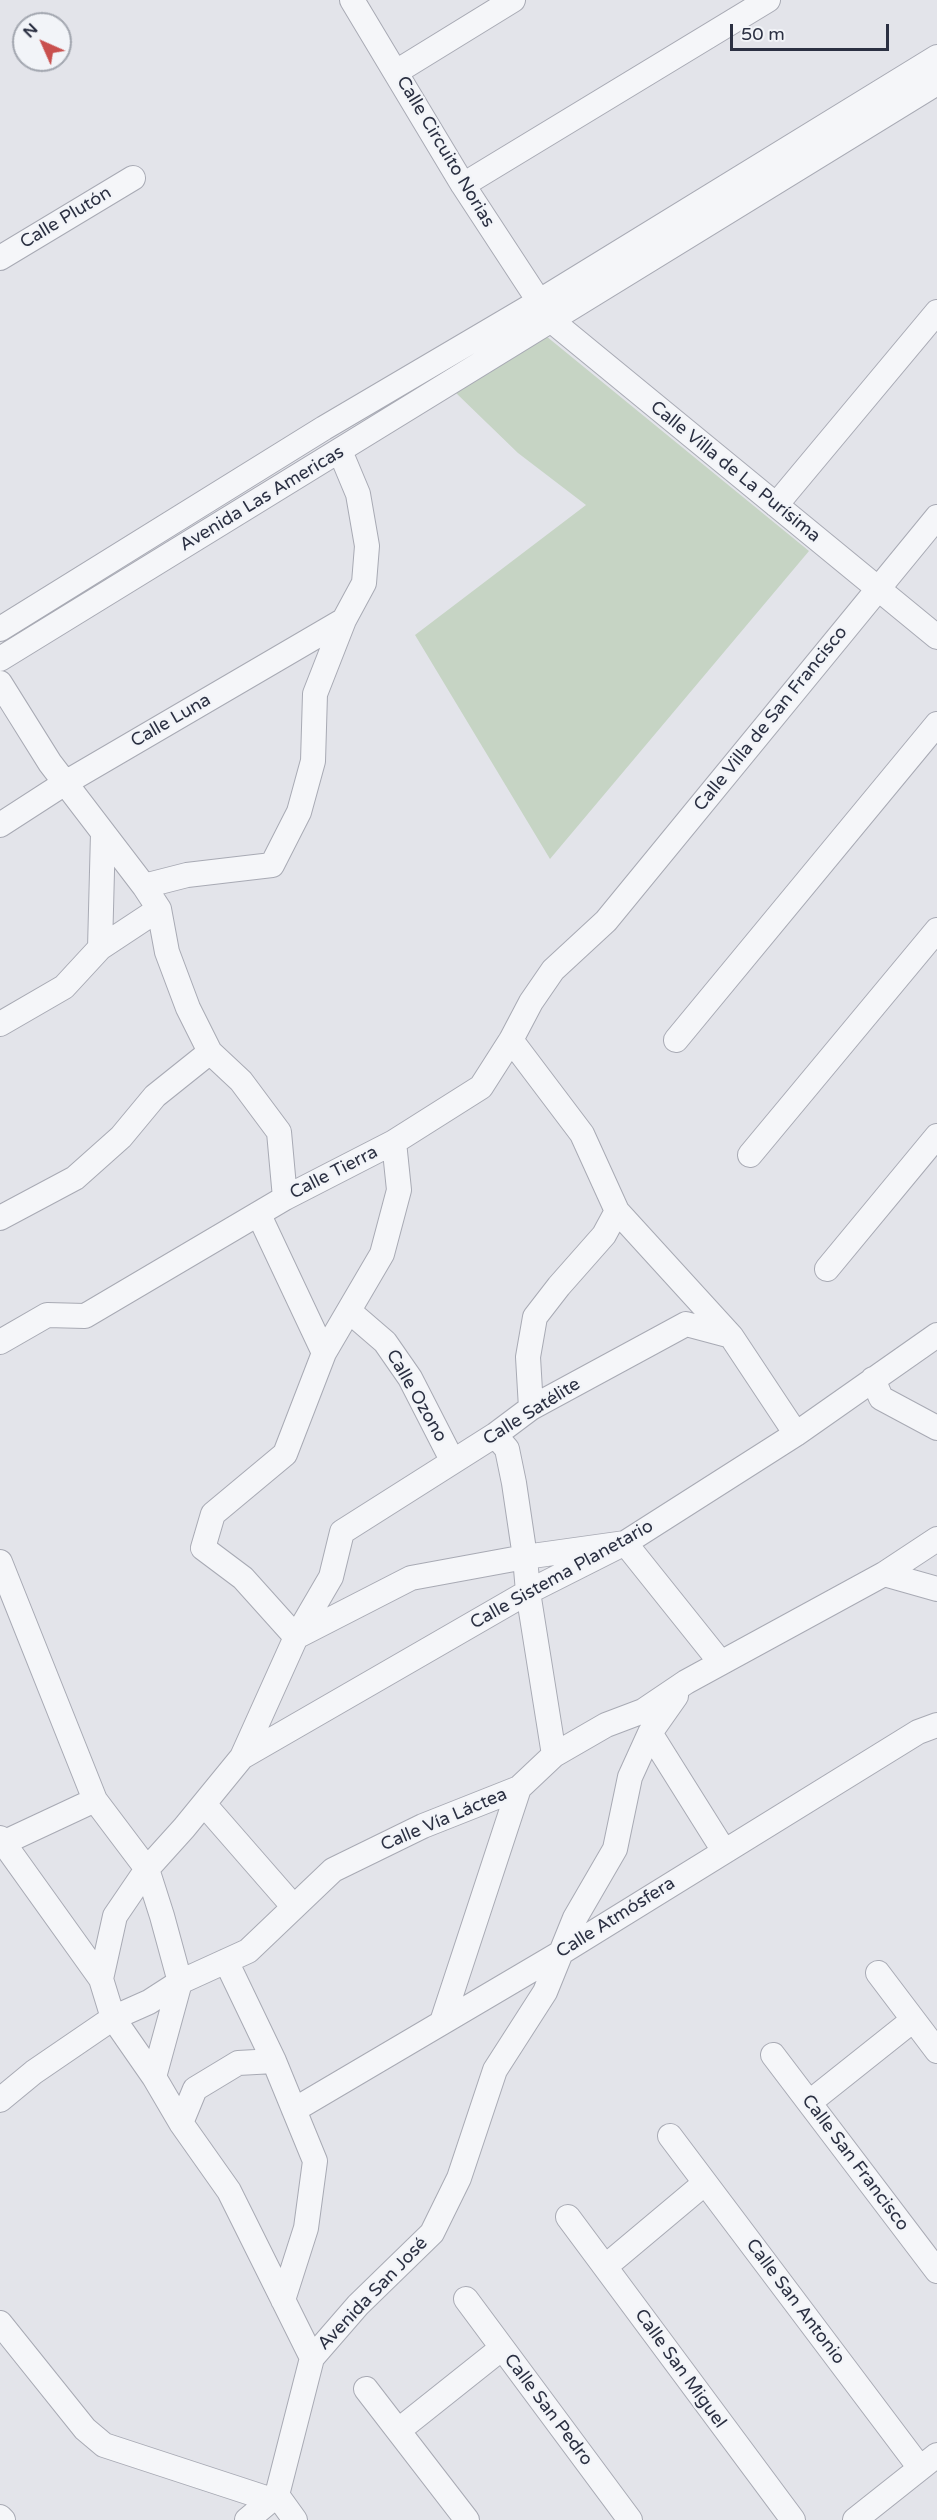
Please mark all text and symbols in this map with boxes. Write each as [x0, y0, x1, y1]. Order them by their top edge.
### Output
north arrow [12, 12, 72, 72]
scale bar [733, 12, 892, 50]
text: N [19, 19, 42, 42]
text: 50 m [741, 23, 785, 45]
street label: Calle Circuito Norias [391, 72, 499, 232]
street label: Calle Plutón [16, 182, 116, 254]
street label: Calle Villa de La Purísima [646, 397, 824, 547]
street label: Avenida Las Americas [176, 441, 348, 557]
street label: Calle Villa de San Francisco [690, 622, 852, 816]
street label: Calle Luna [127, 689, 215, 753]
street label: Calle Tierra [286, 1142, 382, 1204]
street label: Calle Ozono [381, 1346, 451, 1446]
street label: Calle Satélite [480, 1374, 584, 1450]
street label: Calle Sistema Planetario [467, 1516, 657, 1634]
street label: Calle Vía Láctea [378, 1784, 510, 1856]
street label: Calle Atmósfera [553, 1873, 679, 1963]
street label: Calle San Francisco [797, 2091, 913, 2235]
street label: Avenida San José [313, 2233, 433, 2355]
street label: Calle San Antonio [741, 2235, 849, 2369]
street label: Calle San Miguel [630, 2305, 730, 2433]
street label: Calle San Pedro [499, 2350, 597, 2470]

